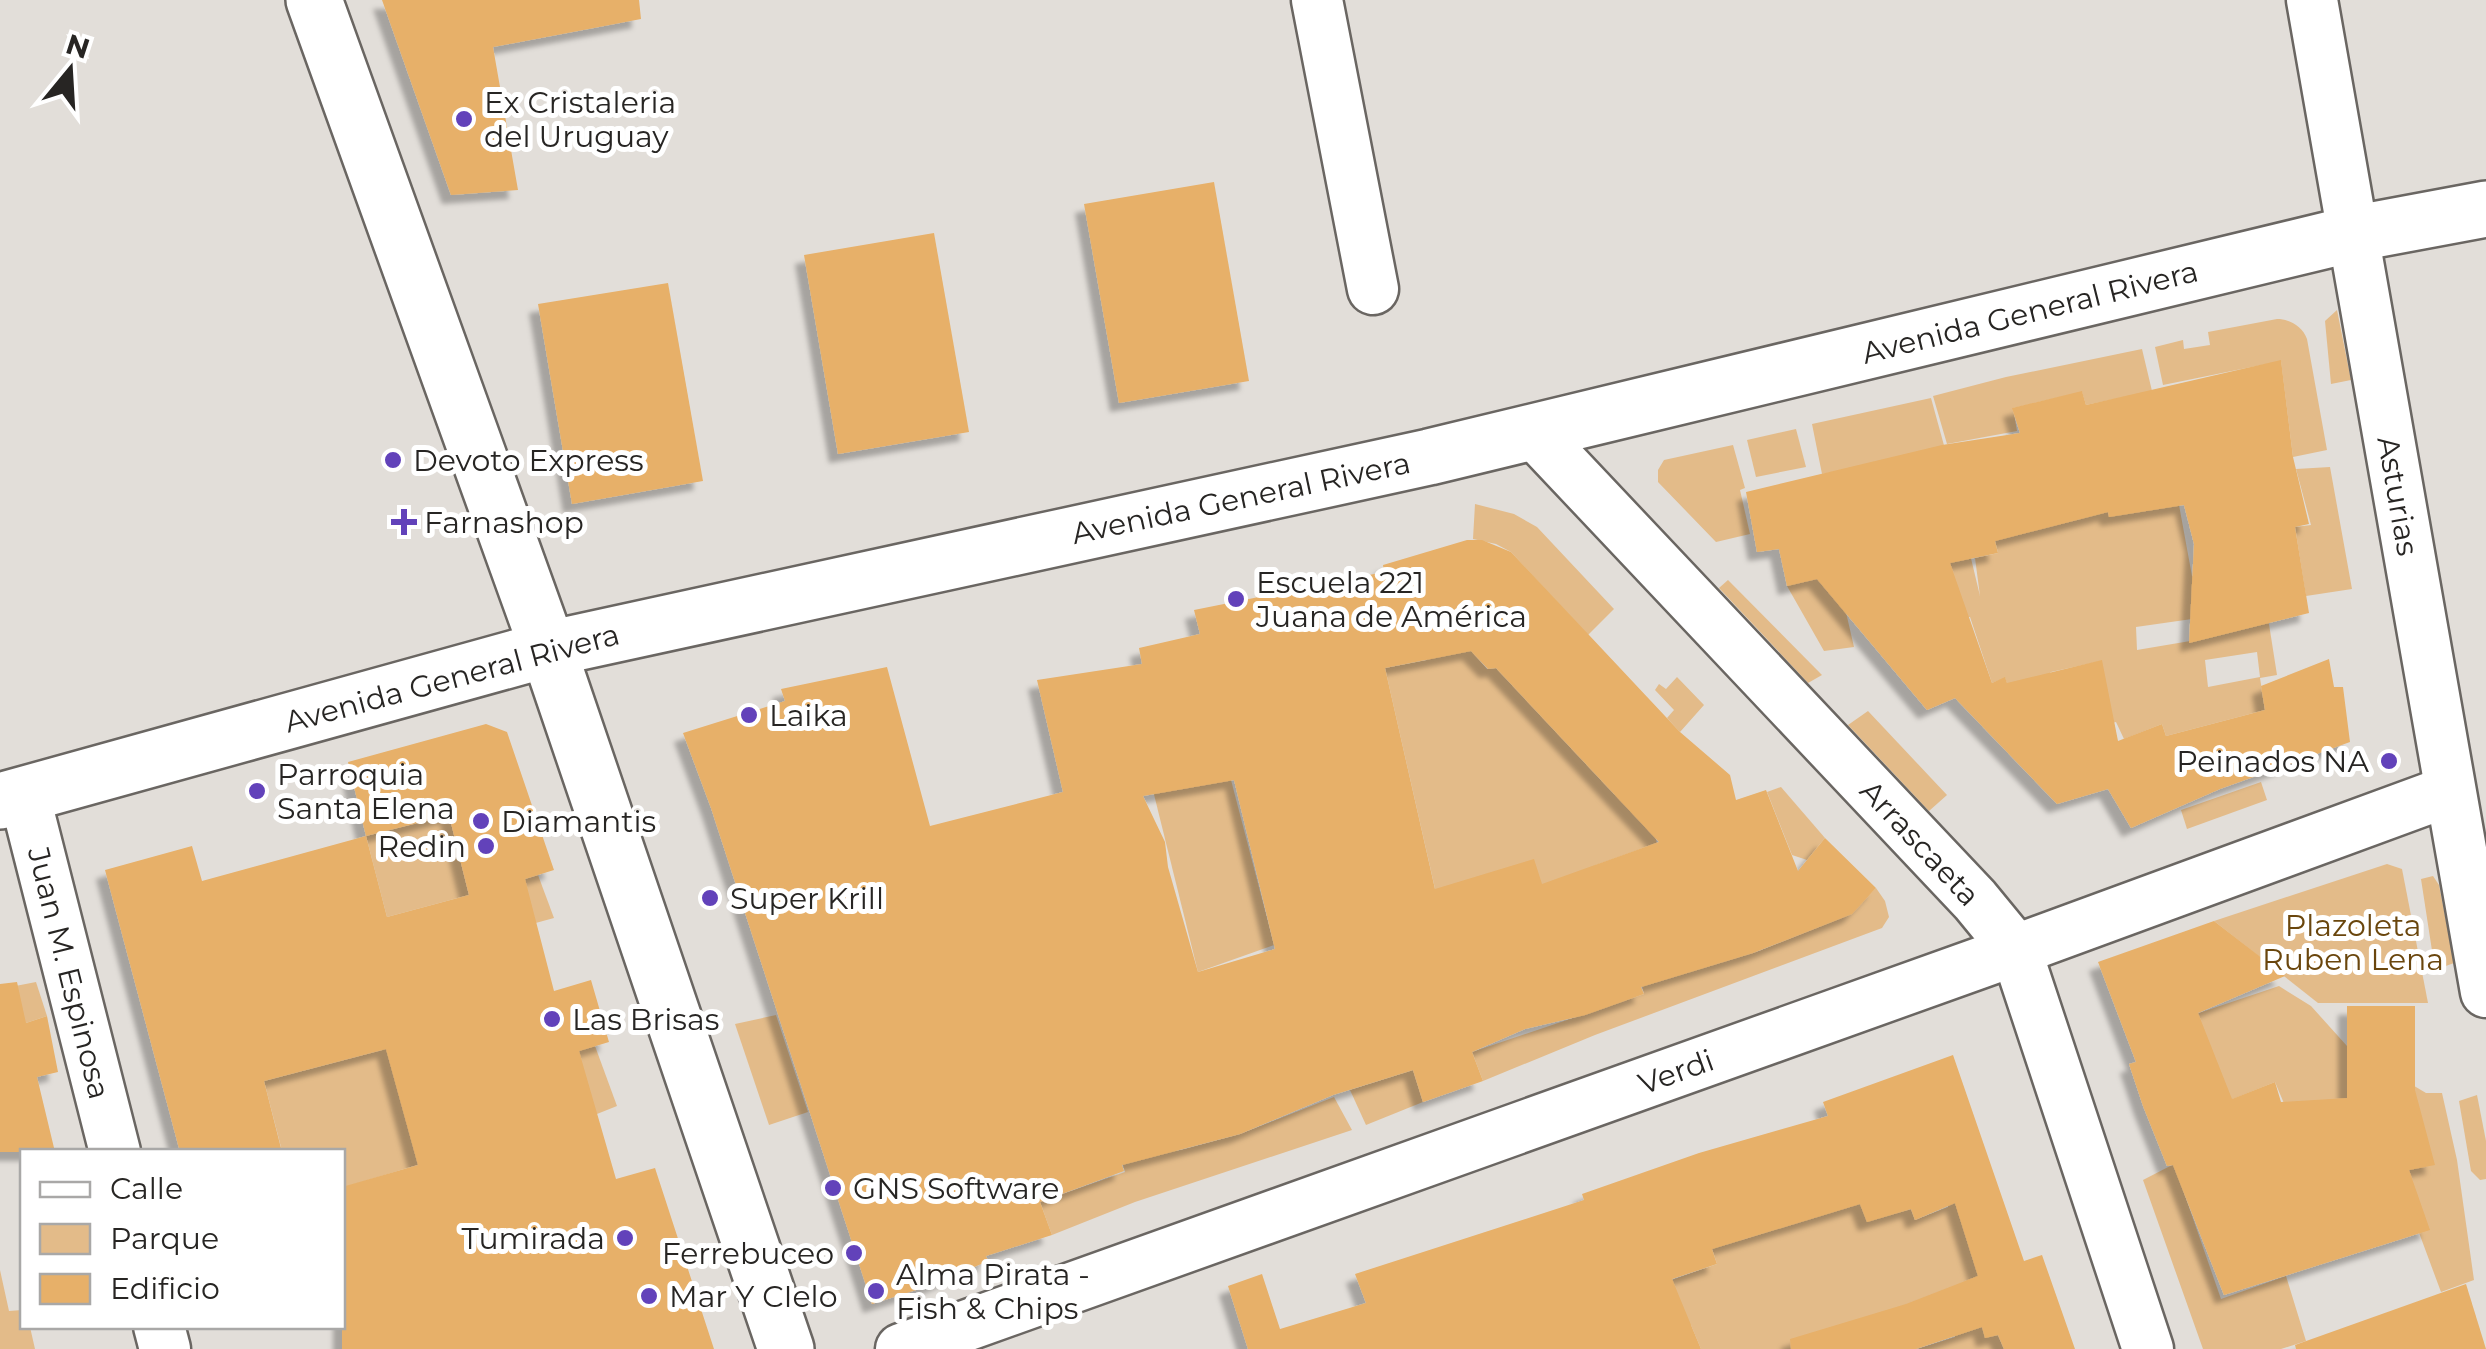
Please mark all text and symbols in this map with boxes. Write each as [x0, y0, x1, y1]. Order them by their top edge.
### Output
north arrow [20, 20, 120, 120]
text: N [62, 27, 94, 66]
place label: Ex Cristaleria del Uruguay [484, 84, 676, 155]
marker: Ex Cristaleria del Uruguay [453, 108, 475, 130]
street label: Avenida General Rivera [1858, 252, 2202, 372]
street label: Asturias [2369, 433, 2427, 559]
place label: Devoto Express [413, 442, 644, 479]
street label: Avenida General Rivera [1068, 444, 1414, 552]
marker: Devoto Express [382, 449, 404, 471]
place label: Farnashop [424, 504, 584, 541]
marker: Farnashop [393, 511, 415, 533]
place label: Escuela 221 Juana de América [1255, 564, 1527, 635]
marker: Escuela 221 Juana de América [1225, 588, 1247, 610]
street label: Avenida General Rivera [280, 615, 624, 741]
place label: Laika [769, 697, 848, 734]
marker: Laika [738, 704, 760, 726]
place label: Peinados NA [2176, 743, 2369, 780]
marker: Peinados NA [2378, 750, 2400, 772]
place label: Parroquia Santa Elena [277, 756, 455, 827]
street label: Arrascaeta [1852, 772, 1988, 914]
marker: Parroquia Santa Elena [246, 780, 268, 802]
place label: Diamantis [501, 803, 656, 840]
marker: Diamantis [470, 810, 492, 832]
place label: Redin [378, 828, 466, 865]
marker: Redin [475, 835, 497, 857]
street label: Juan M. Espinosa [20, 842, 118, 1103]
place label: Super Krill [730, 880, 884, 917]
marker: Super Krill [699, 887, 721, 909]
park label: Plazoleta Ruben Lena [2262, 907, 2444, 978]
place label: Las Brisas [572, 1001, 719, 1038]
marker: Las Brisas [541, 1008, 563, 1030]
street label: Verdi [1633, 1041, 1719, 1103]
legend [20, 1149, 345, 1329]
text: Calle [110, 1170, 183, 1207]
place label: GNS Software [853, 1170, 1059, 1207]
marker: GNS Software [822, 1177, 844, 1199]
text: Parque [110, 1220, 219, 1257]
place label: Tumirada [462, 1220, 605, 1257]
marker: Tumirada [614, 1227, 636, 1249]
place label: Ferrebuceo [662, 1235, 834, 1272]
marker: Ferrebuceo [843, 1242, 865, 1264]
place label: Alma Pirata - Fish & Chips [896, 1256, 1090, 1327]
text: Edificio [110, 1270, 220, 1307]
place label: Mar Y CIelo [669, 1278, 837, 1315]
marker: Alma Pirata - Fish & Chips [865, 1280, 887, 1302]
marker: Mar Y CIelo [638, 1285, 660, 1307]

